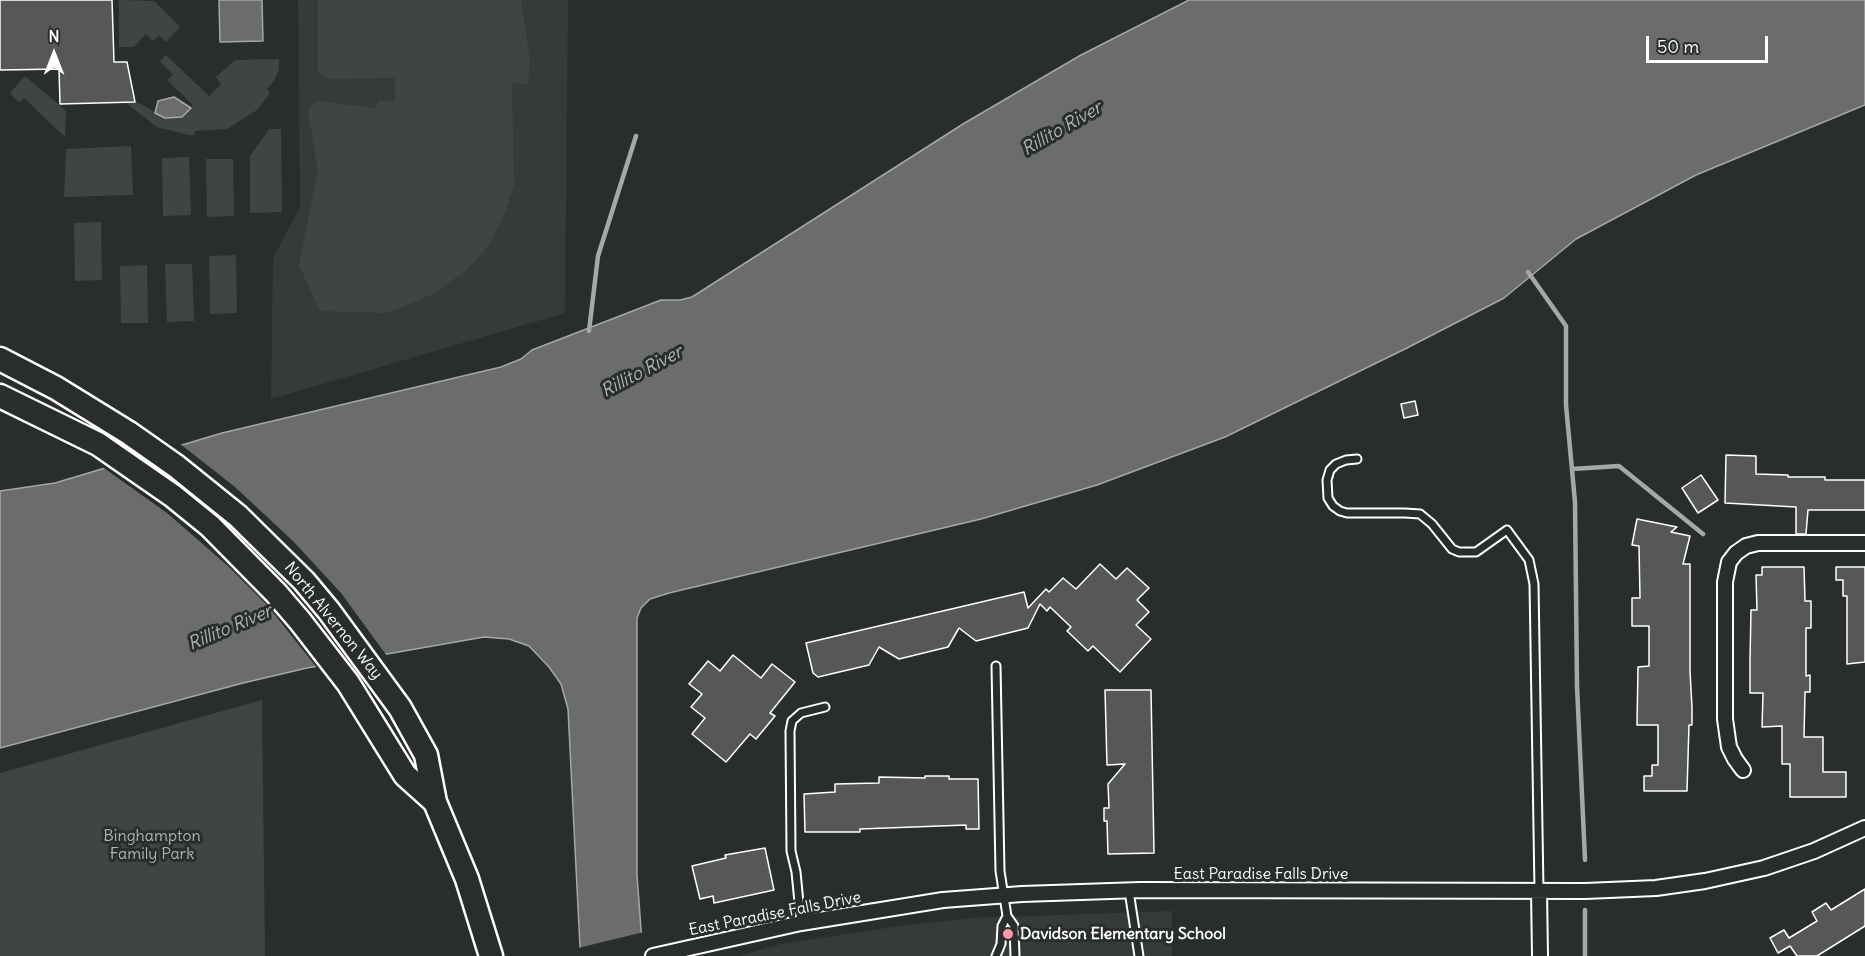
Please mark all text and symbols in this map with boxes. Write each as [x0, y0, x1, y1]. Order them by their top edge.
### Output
north arrow [24, 24, 84, 84]
scale bar [1649, 24, 1770, 62]
text: N [48, 26, 60, 46]
text: 50 m [1657, 35, 1699, 58]
water label: Rillito River [1018, 97, 1106, 161]
water label: Rillito River [598, 342, 686, 402]
street label: North Alvernon Way [280, 559, 386, 683]
water label: Rillito River [185, 601, 275, 655]
park label: Binghampton Family Park [103, 826, 201, 864]
street label: East Paradise Falls Drive [1174, 864, 1348, 884]
street label: East Paradise Falls Drive [687, 888, 863, 940]
place label: Davidson Elementary School [1020, 924, 1226, 944]
marker: Davidson Elementary School [1001, 927, 1015, 941]

